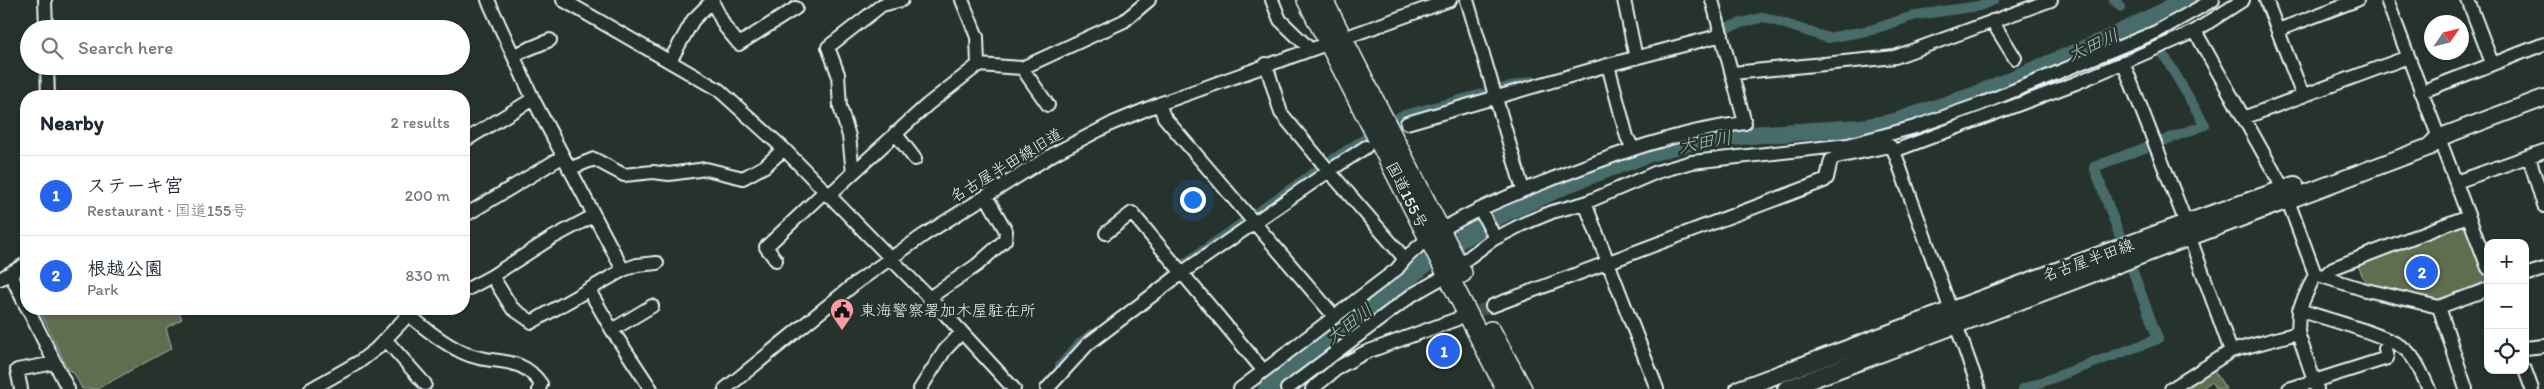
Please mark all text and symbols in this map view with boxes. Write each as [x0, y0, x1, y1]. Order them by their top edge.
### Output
north arrow [2424, 15, 2469, 60]
search box [20, 20, 470, 75]
water label: 大田川 [2064, 24, 2122, 66]
icon: search [38, 34, 66, 62]
text: Search here [78, 36, 173, 59]
text: Nearby [40, 110, 104, 135]
text: 2 results [390, 113, 450, 132]
street label: 名古屋半田線旧道 [946, 124, 1066, 206]
water label: 大田川 [1677, 126, 1733, 158]
street label: 国道155号 [1382, 159, 1432, 231]
text: ステーキ宮 [87, 174, 183, 197]
text: 1 [52, 186, 60, 205]
text: 200 m [405, 186, 450, 205]
your location [1180, 187, 1206, 213]
text: Restaurant · 国道155号 [87, 201, 247, 220]
street label: 名古屋半田線 [2040, 235, 2136, 285]
map controls [2484, 239, 2529, 374]
button: + [2484, 239, 2529, 284]
pin: 2 [2406, 253, 2438, 291]
text: 根越公園 [87, 257, 163, 280]
text: 2 [52, 266, 60, 285]
text: 830 m [406, 266, 450, 285]
text: Park [87, 280, 118, 299]
button: − [2484, 284, 2529, 329]
public building icon: 東海警察署加木屋駐在所 [829, 297, 855, 331]
water label: 大田川 [1321, 299, 1377, 349]
place label: 東海警察署加木屋駐在所 [860, 301, 1036, 320]
button: locate [2484, 329, 2529, 374]
pin: 1 [1428, 332, 1460, 370]

